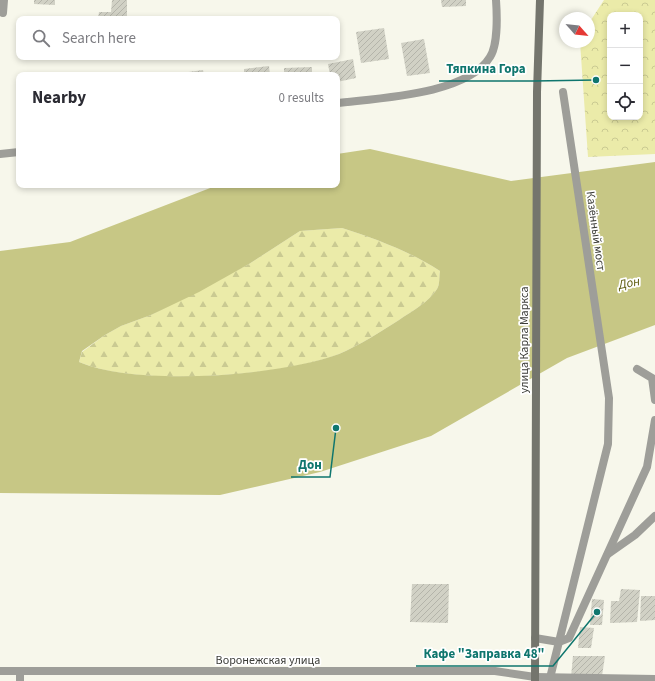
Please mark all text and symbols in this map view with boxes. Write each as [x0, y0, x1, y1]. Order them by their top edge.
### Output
north arrow [559, 12, 595, 48]
map controls [607, 12, 643, 120]
button: + [607, 12, 643, 48]
search box [16, 16, 340, 60]
icon: search [30, 27, 52, 49]
text: Search here [62, 28, 136, 49]
button: − [607, 48, 643, 84]
callout: Тяпкина Гора [439, 56, 534, 81]
text: Тяпкина Гора [446, 60, 526, 78]
button: locate [607, 84, 643, 120]
text: Nearby [32, 86, 86, 110]
text: 0 results [279, 89, 324, 107]
street label: Казённый мост [582, 190, 610, 272]
water label: Дон [616, 272, 642, 294]
street label: улица Карла Маркса [516, 287, 533, 393]
callout: Дон [291, 452, 330, 477]
text: Дон [298, 456, 322, 474]
callout: Кафе "Заправка 48" [416, 641, 553, 666]
text: Кафе "Заправка 48" [424, 645, 545, 663]
street label: Воронежская улица [216, 652, 320, 669]

